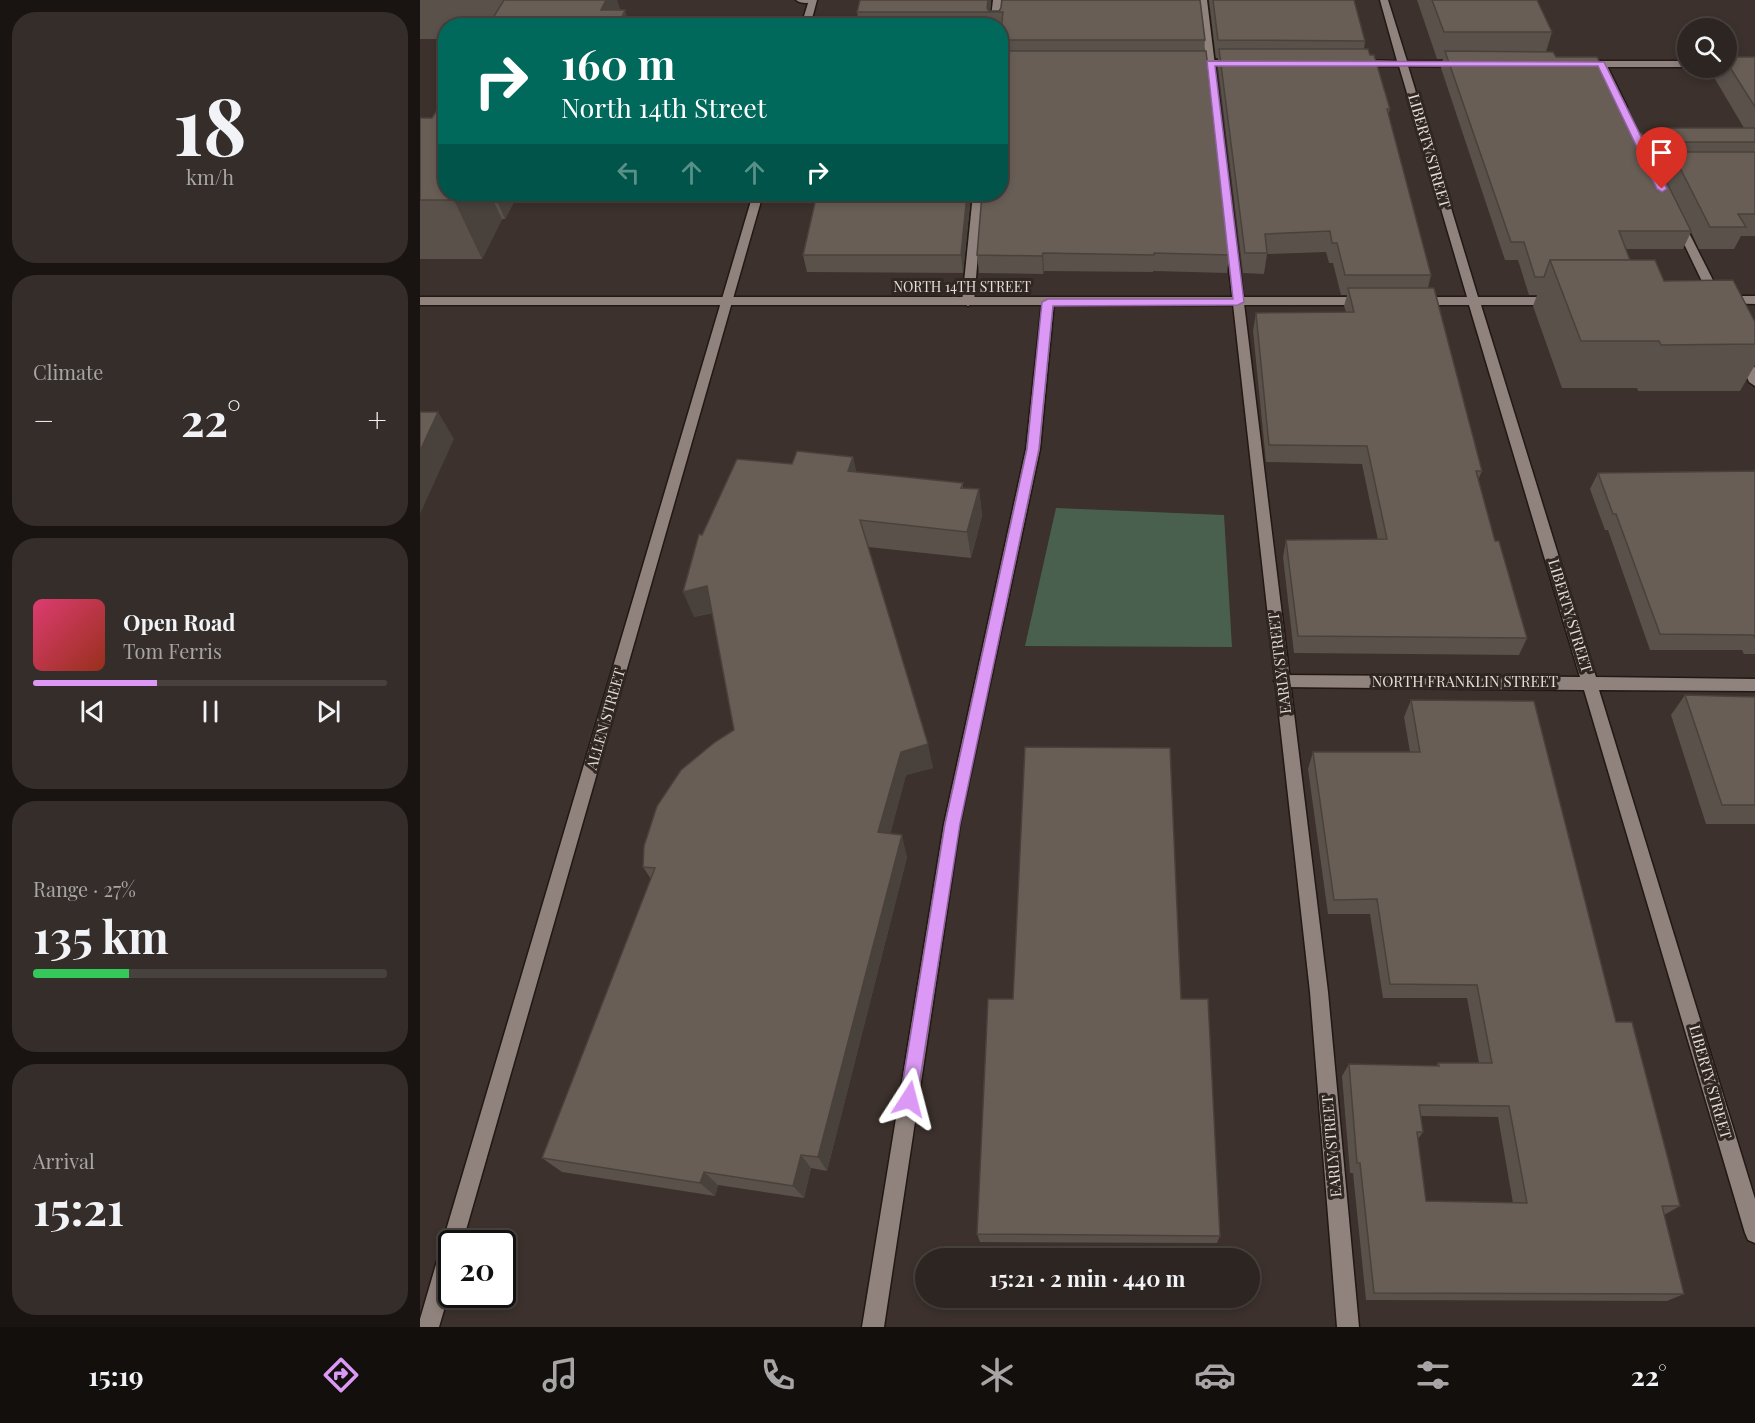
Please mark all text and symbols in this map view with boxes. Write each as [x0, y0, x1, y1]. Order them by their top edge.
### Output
map controls [1677, 18, 1737, 78]
button: search [1677, 18, 1737, 78]
text: 160 m [561, 35, 676, 91]
icon: right [462, 42, 540, 120]
text: 18 [173, 72, 247, 176]
text: North 14th Street [561, 89, 767, 125]
street label: LIBERTY STREET [1404, 91, 1456, 210]
pin [1636, 127, 1687, 189]
icon: arrive [1645, 136, 1678, 169]
icon: left [612, 156, 645, 189]
icon: ahead [675, 156, 708, 189]
icon: ahead [738, 156, 771, 189]
icon: right [801, 156, 834, 189]
text: km/h [186, 163, 234, 190]
street label: NORTH 14TH STREET [893, 277, 1031, 296]
text: Climate [33, 358, 103, 385]
text: 22° [181, 388, 241, 448]
text: − [33, 397, 54, 441]
text: + [368, 397, 387, 441]
street label: LIBERTY STREET [1544, 556, 1598, 675]
text: Open Road [123, 607, 235, 637]
street label: EARLY STREET [1263, 611, 1295, 715]
text: Tom Ferris [123, 637, 222, 664]
street label: ALLEN STREET [581, 666, 629, 773]
street label: NORTH FRANKLIN STREET [1372, 671, 1558, 691]
icon: previous [76, 695, 109, 728]
icon: pause [194, 695, 227, 728]
icon: next [312, 695, 345, 728]
text: Range · 27% [33, 875, 136, 902]
text: 135 km [33, 905, 169, 965]
street label: LIBERTY STREET [1685, 1022, 1737, 1141]
position arrow [877, 1067, 941, 1131]
street label: EARLY STREET [1317, 1094, 1345, 1198]
text: Arrival [33, 1147, 95, 1174]
text: 15:21 [33, 1177, 124, 1237]
speed limit sign: 20 [438, 1230, 516, 1308]
text: 15:21 · 2 min · 440 m [990, 1263, 1185, 1293]
icon: directions [320, 1354, 362, 1396]
icon: music [539, 1354, 581, 1396]
icon: phone [757, 1354, 799, 1396]
icon: climate [976, 1354, 1018, 1396]
icon: car [1194, 1354, 1236, 1396]
icon: filters [1412, 1354, 1454, 1396]
text: 15:19 [88, 1357, 144, 1393]
text: 22° [1631, 1357, 1667, 1393]

